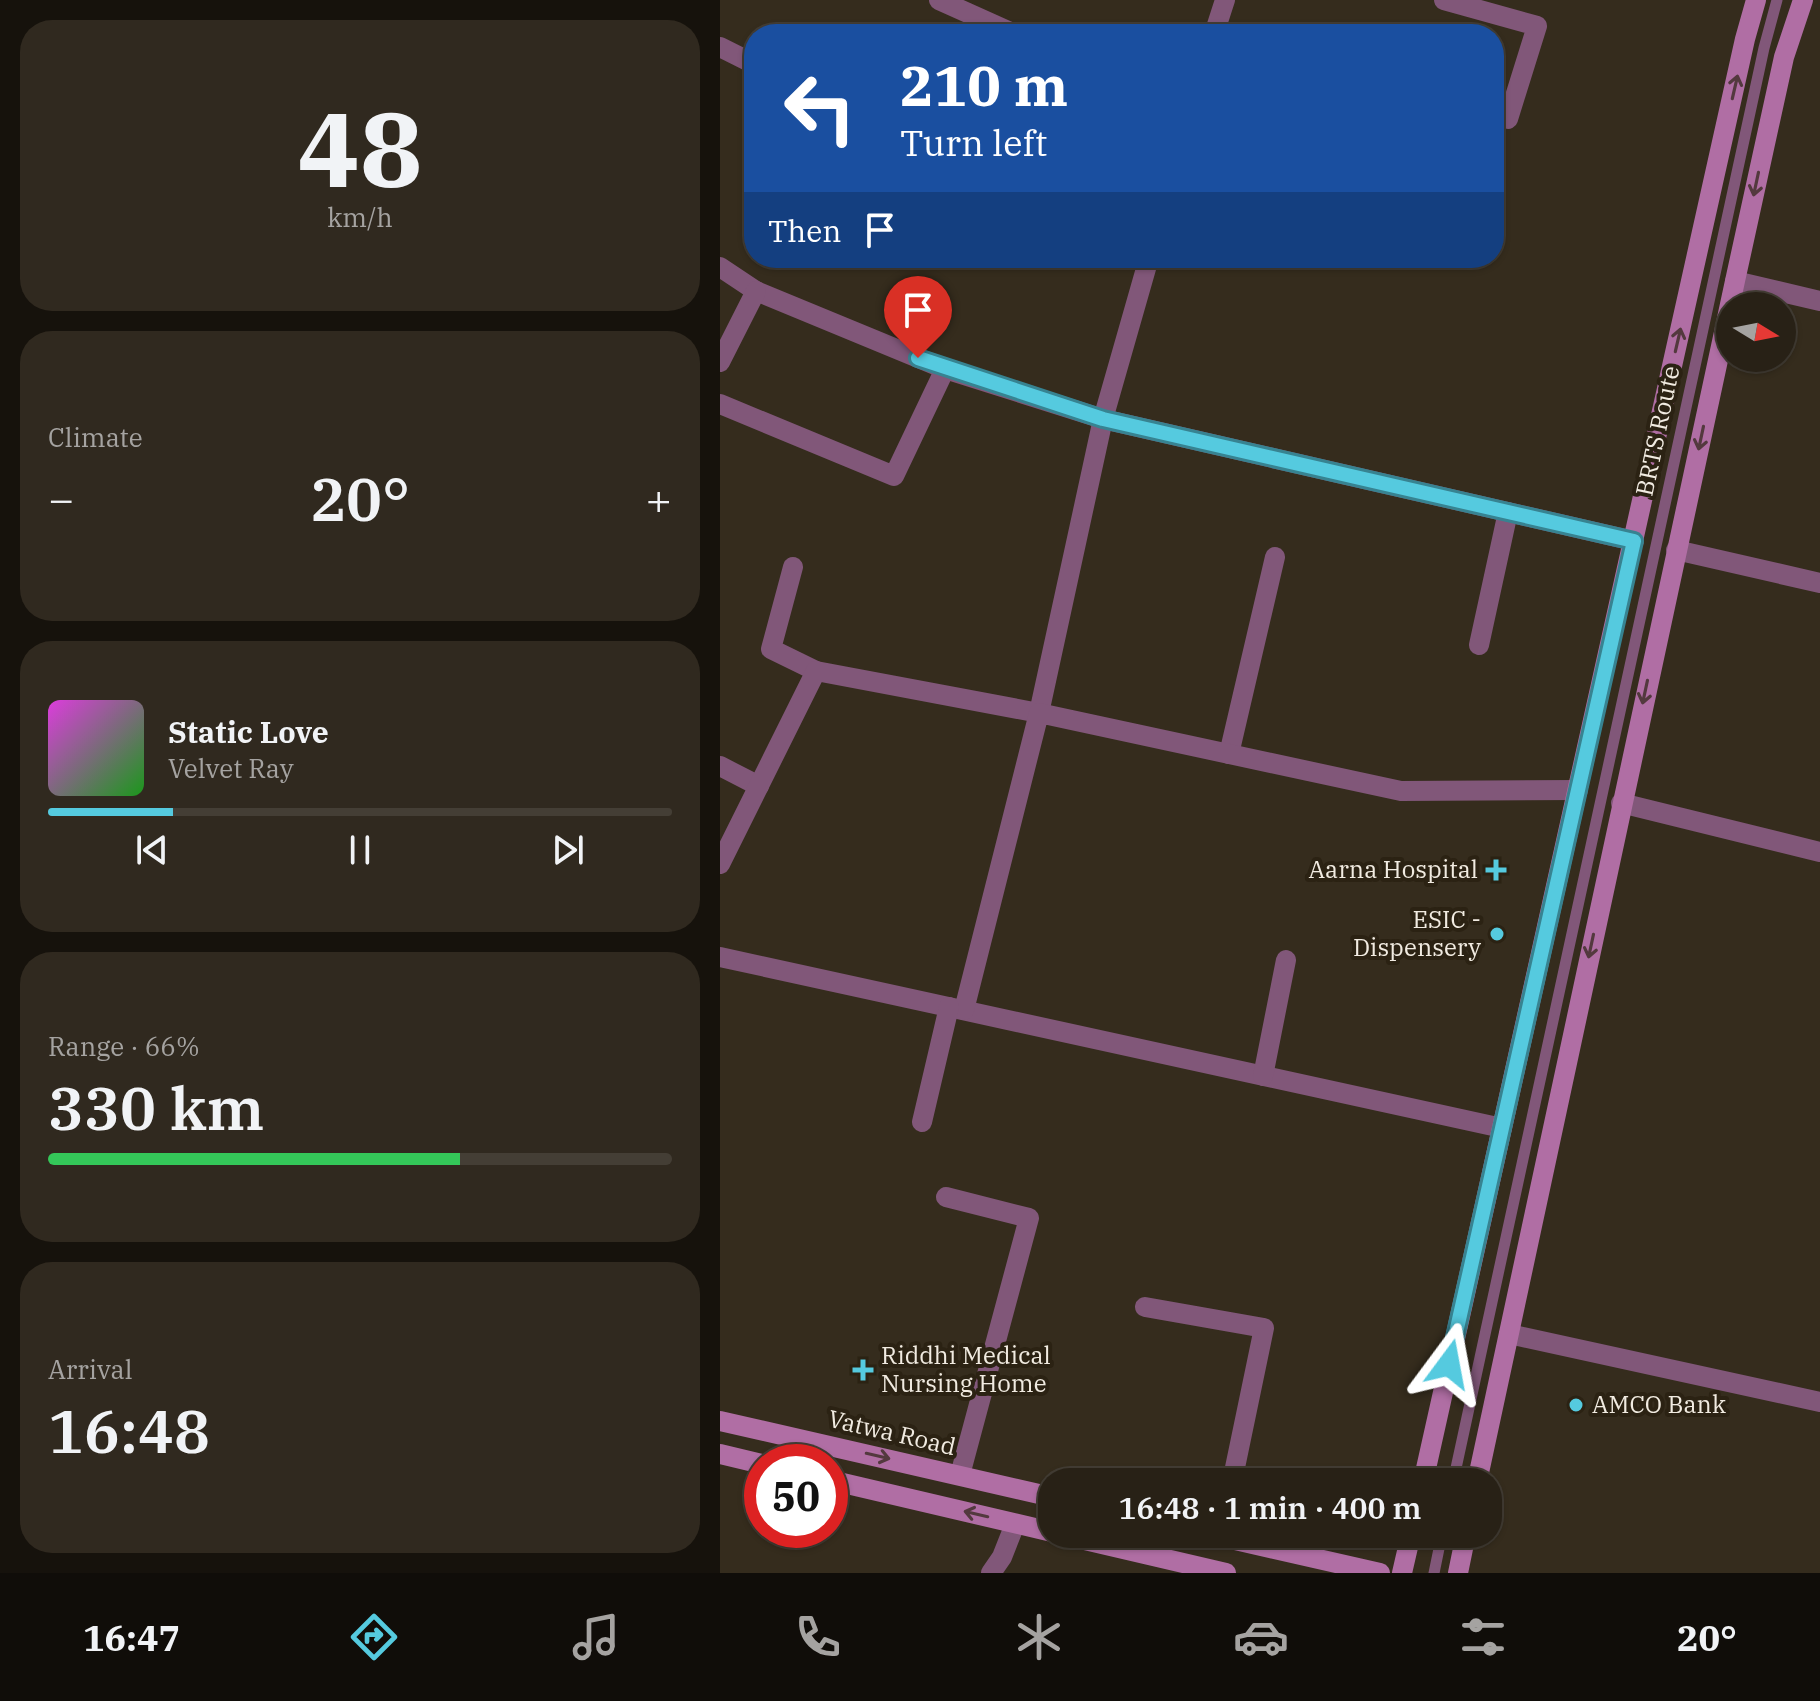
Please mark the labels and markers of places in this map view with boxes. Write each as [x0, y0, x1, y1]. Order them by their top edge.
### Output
pin [884, 276, 952, 358]
place label: Aarna Hospital [1309, 853, 1478, 885]
marker: Aarna Hospital [1485, 859, 1507, 881]
place label: ESIC - Dispensery [1353, 903, 1481, 963]
marker: ESIC - Dispensery [1488, 925, 1506, 943]
place label: Riddhi Medical Nursing Home [881, 1339, 1051, 1399]
marker: Riddhi Medical Nursing Home [852, 1359, 874, 1381]
place label: AMCO Bank [1592, 1388, 1726, 1420]
marker: AMCO Bank [1567, 1396, 1585, 1414]

